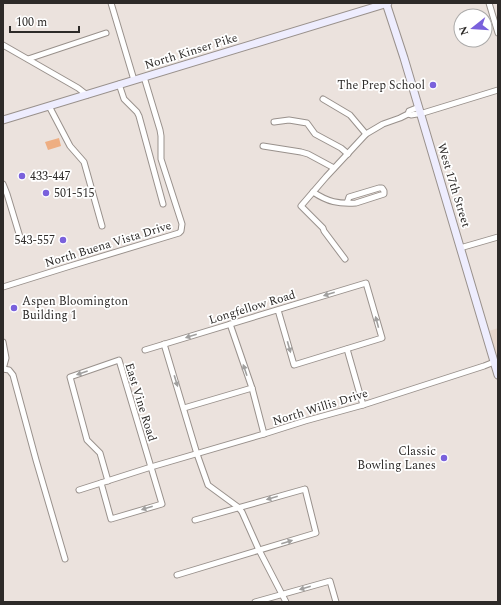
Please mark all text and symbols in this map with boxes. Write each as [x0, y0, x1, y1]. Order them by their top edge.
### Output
scale bar [10, 8, 79, 34]
north arrow [453, 8, 493, 48]
text: 100 m [16, 13, 47, 32]
text: N [454, 24, 473, 38]
street label: North Kinser Pike [142, 28, 240, 75]
place label: The Prep School [337, 76, 425, 95]
marker: The Prep School [428, 80, 438, 90]
street label: West 17th Street [432, 141, 475, 230]
place label: 433-447 [30, 167, 71, 186]
marker: 433-447 [17, 171, 27, 181]
place label: 501-515 [54, 184, 95, 203]
marker: 501-515 [41, 188, 51, 198]
street label: North Buena Vista Drive [42, 216, 174, 273]
place label: 543-557 [14, 231, 55, 250]
marker: 543-557 [58, 235, 68, 245]
street label: Longfellow Road [206, 285, 298, 330]
one-way arrow [322, 291, 334, 297]
place label: Aspen Bloomington Building 1 [22, 292, 128, 325]
marker: Aspen Bloomington Building 1 [9, 303, 19, 313]
one-way arrow [374, 316, 380, 329]
one-way arrow [185, 333, 197, 339]
one-way arrow [286, 341, 292, 353]
street label: East Vine Road [120, 360, 162, 444]
one-way arrow [242, 363, 248, 375]
one-way arrow [76, 370, 88, 376]
one-way arrow [173, 376, 179, 388]
street label: North Willis Drive [270, 384, 370, 431]
place label: Classic Bowling Lanes [357, 442, 436, 475]
marker: Classic Bowling Lanes [439, 453, 449, 463]
one-way arrow [265, 495, 277, 501]
one-way arrow [141, 505, 153, 511]
one-way arrow [282, 539, 294, 545]
one-way arrow [299, 585, 311, 591]

